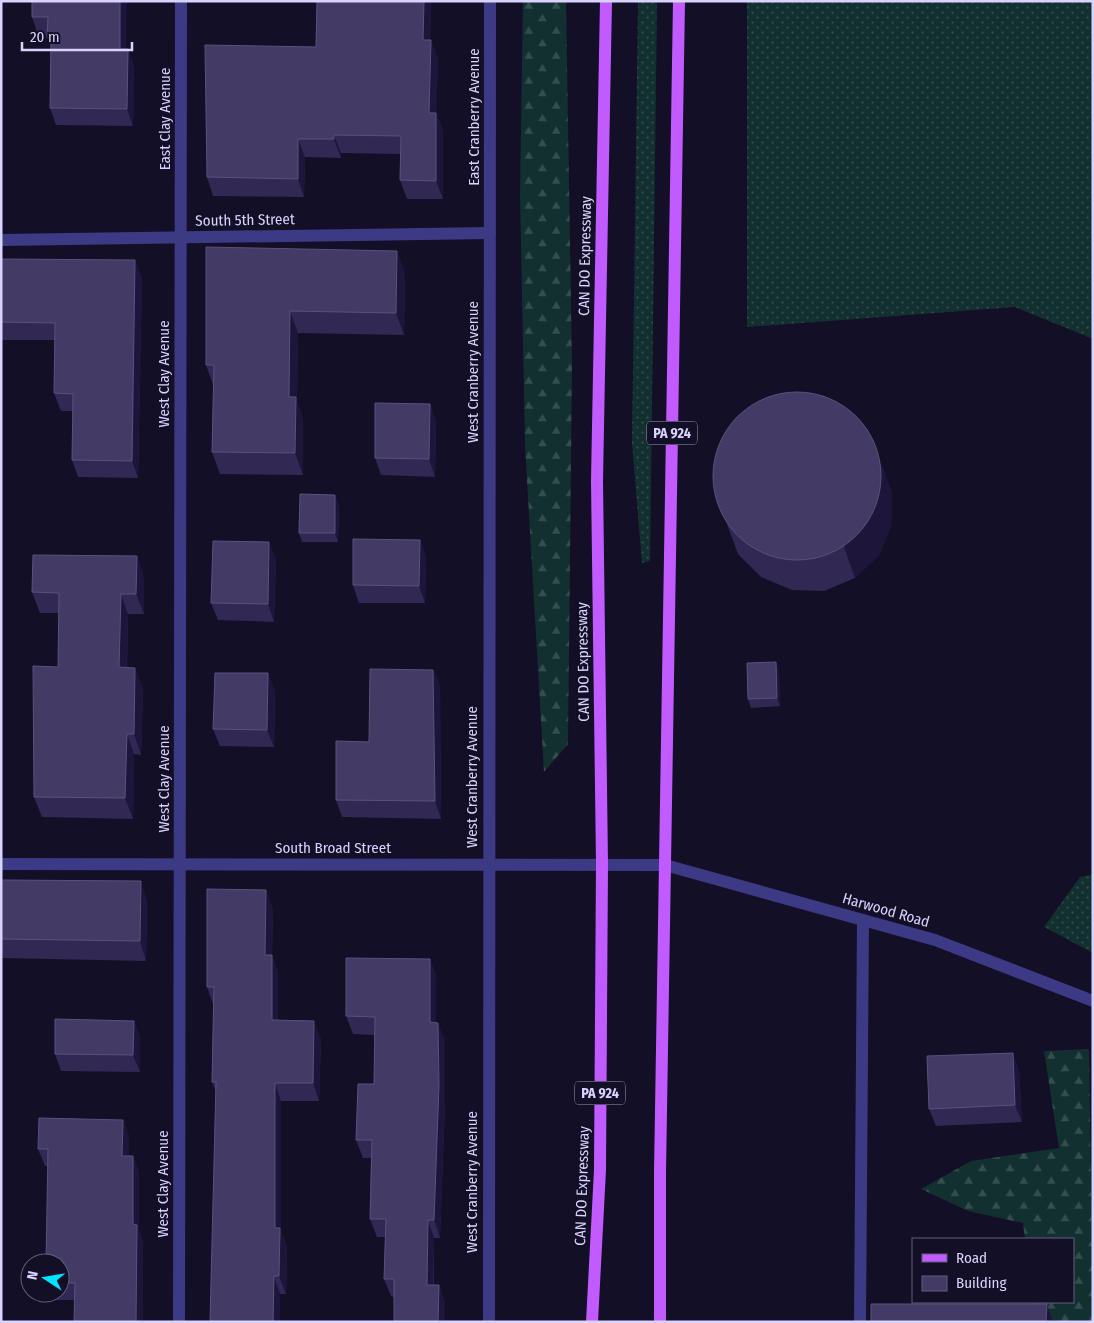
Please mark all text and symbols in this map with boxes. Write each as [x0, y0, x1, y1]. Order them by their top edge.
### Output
scale bar [22, 20, 132, 52]
text: 20 m [30, 28, 60, 46]
street label: East Cranberry Avenue [465, 48, 483, 186]
street label: East Clay Avenue [156, 68, 174, 170]
street label: CAN DO Expressway [575, 196, 595, 316]
street label: South 5th Street [195, 210, 295, 230]
street label: West Cranberry Avenue [464, 301, 482, 443]
street label: West Clay Avenue [155, 320, 173, 428]
road number: PA 924 [647, 422, 697, 444]
street label: CAN DO Expressway [573, 602, 593, 722]
street label: West Cranberry Avenue [463, 706, 481, 848]
street label: West Clay Avenue [155, 725, 173, 833]
street label: South Broad Street [275, 839, 391, 857]
street label: Harwood Road [840, 889, 932, 931]
road number: PA 924 [575, 1082, 625, 1104]
street label: West Cranberry Avenue [463, 1111, 481, 1253]
street label: CAN DO Expressway [571, 1126, 593, 1246]
street label: West Clay Avenue [154, 1130, 172, 1238]
legend [912, 1238, 1074, 1303]
text: Road [956, 1249, 987, 1267]
north arrow [20, 1253, 70, 1303]
text: N [24, 1270, 42, 1281]
text: Building [956, 1274, 1007, 1292]

